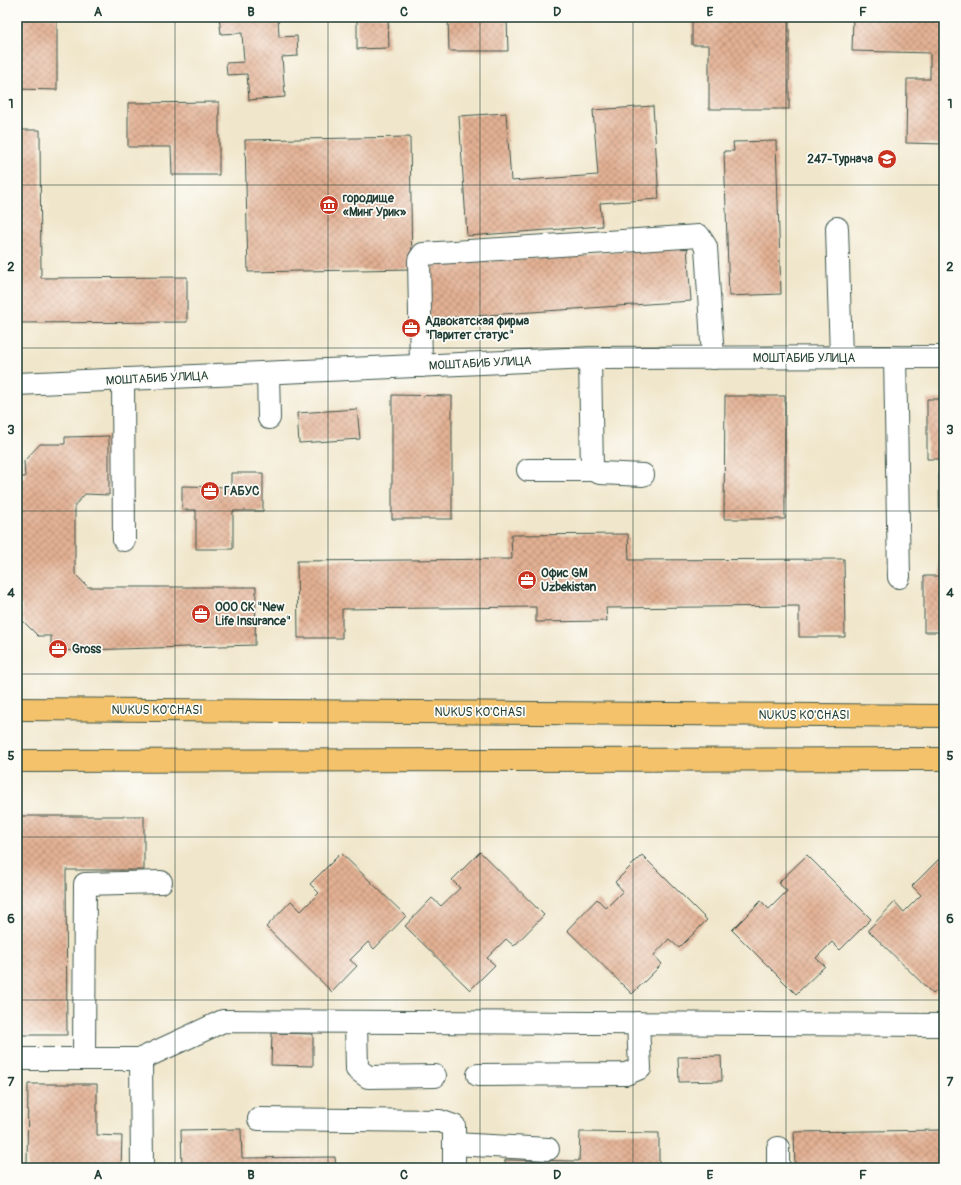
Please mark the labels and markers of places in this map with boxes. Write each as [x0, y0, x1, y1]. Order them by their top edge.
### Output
school or university icon: 247-Турнача [876, 148, 898, 170]
place label: 247-Турнача [807, 152, 873, 167]
place label: городище «Минг Урик» [342, 191, 407, 220]
museum icon: городище «Минг Урик» [318, 194, 340, 216]
place label: Адвокатская фирма "Паритет статус" [425, 314, 530, 343]
office icon: Адвокатская фирма "Паритет статус" [400, 317, 422, 339]
office icon: ГАБУС [199, 480, 221, 502]
place label: ГАБУС [224, 484, 260, 499]
place label: Офис GM Uzbekistan [541, 566, 597, 595]
office icon: Офис GM Uzbekistan [516, 569, 538, 591]
place label: ООО СК "New Life Insurance" [215, 600, 291, 629]
office icon: ООО СК "New Life Insurance" [190, 603, 212, 625]
office icon: Gross [47, 638, 69, 660]
place label: Gross [72, 642, 102, 657]

